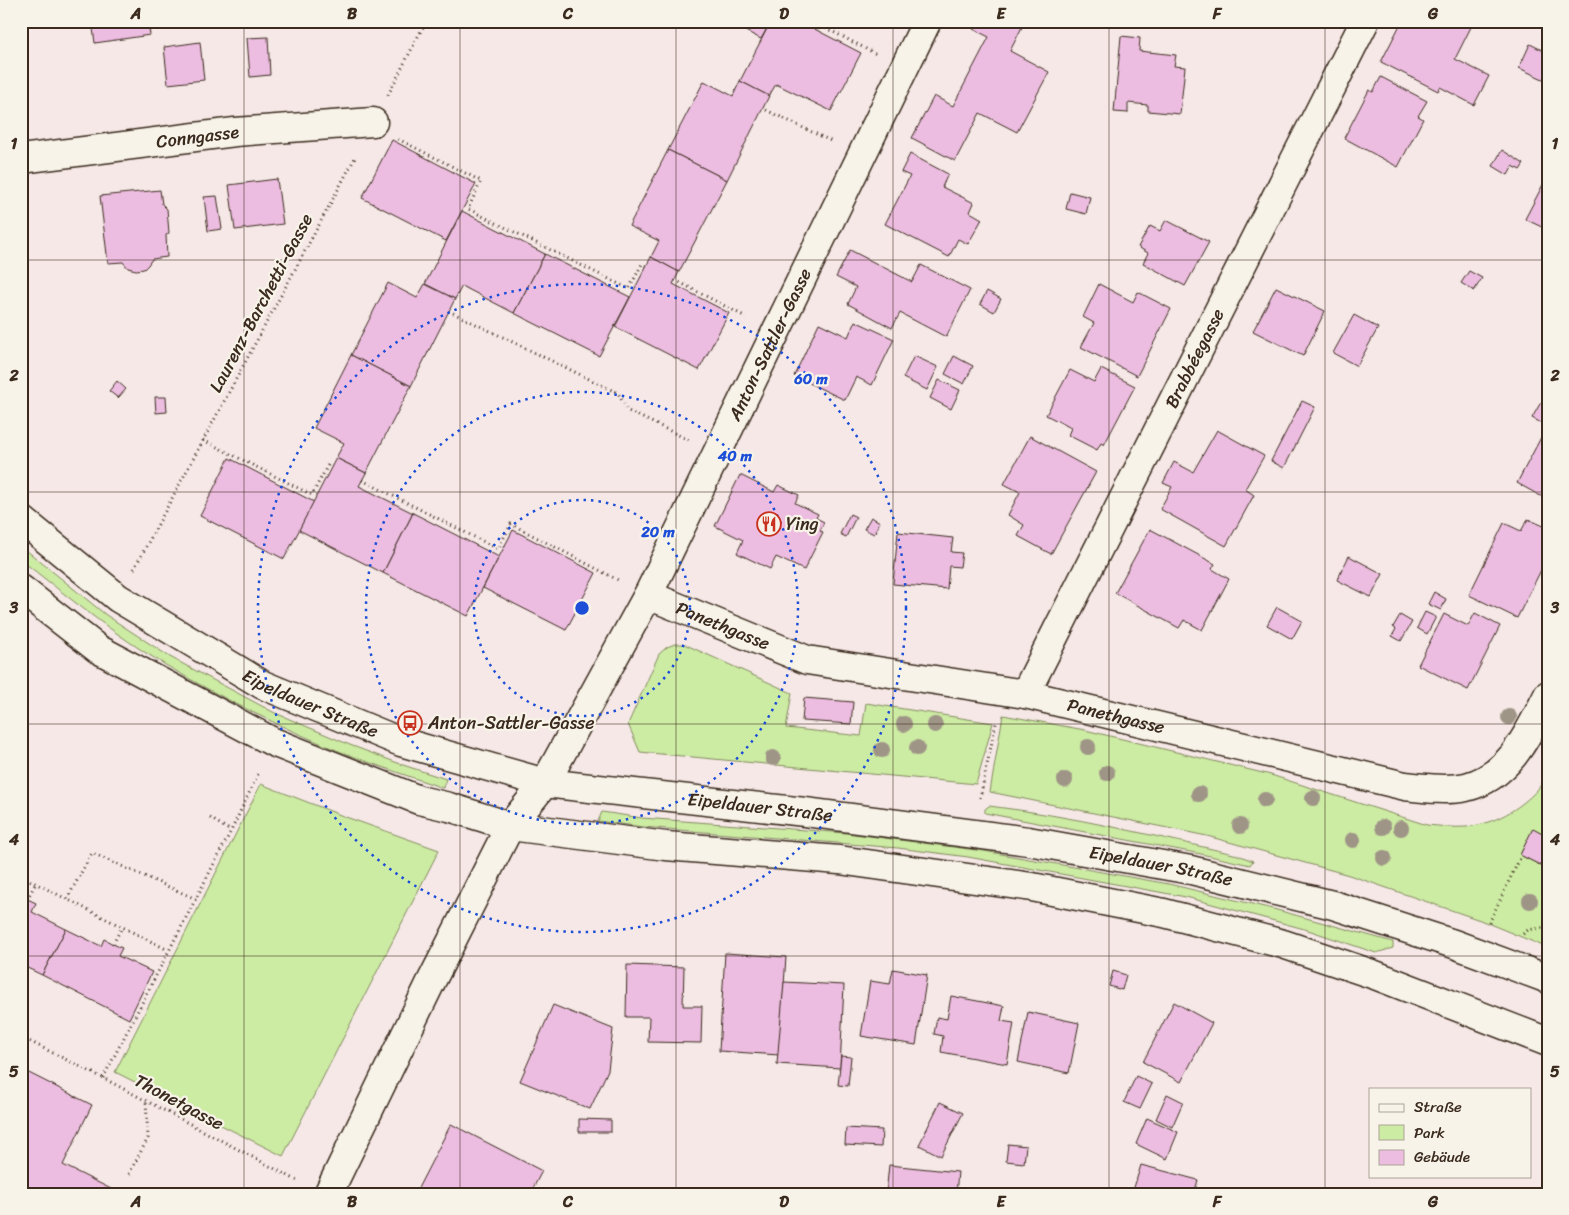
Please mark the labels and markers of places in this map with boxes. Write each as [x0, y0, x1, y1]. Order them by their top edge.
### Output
place label: Ying [786, 508, 819, 540]
restaurant icon: Ying [756, 511, 782, 537]
centre of rings [573, 599, 591, 617]
place label: Anton-Sattler-Gasse [427, 707, 595, 739]
bus stop icon: Anton-Sattler-Gasse [397, 710, 423, 736]

